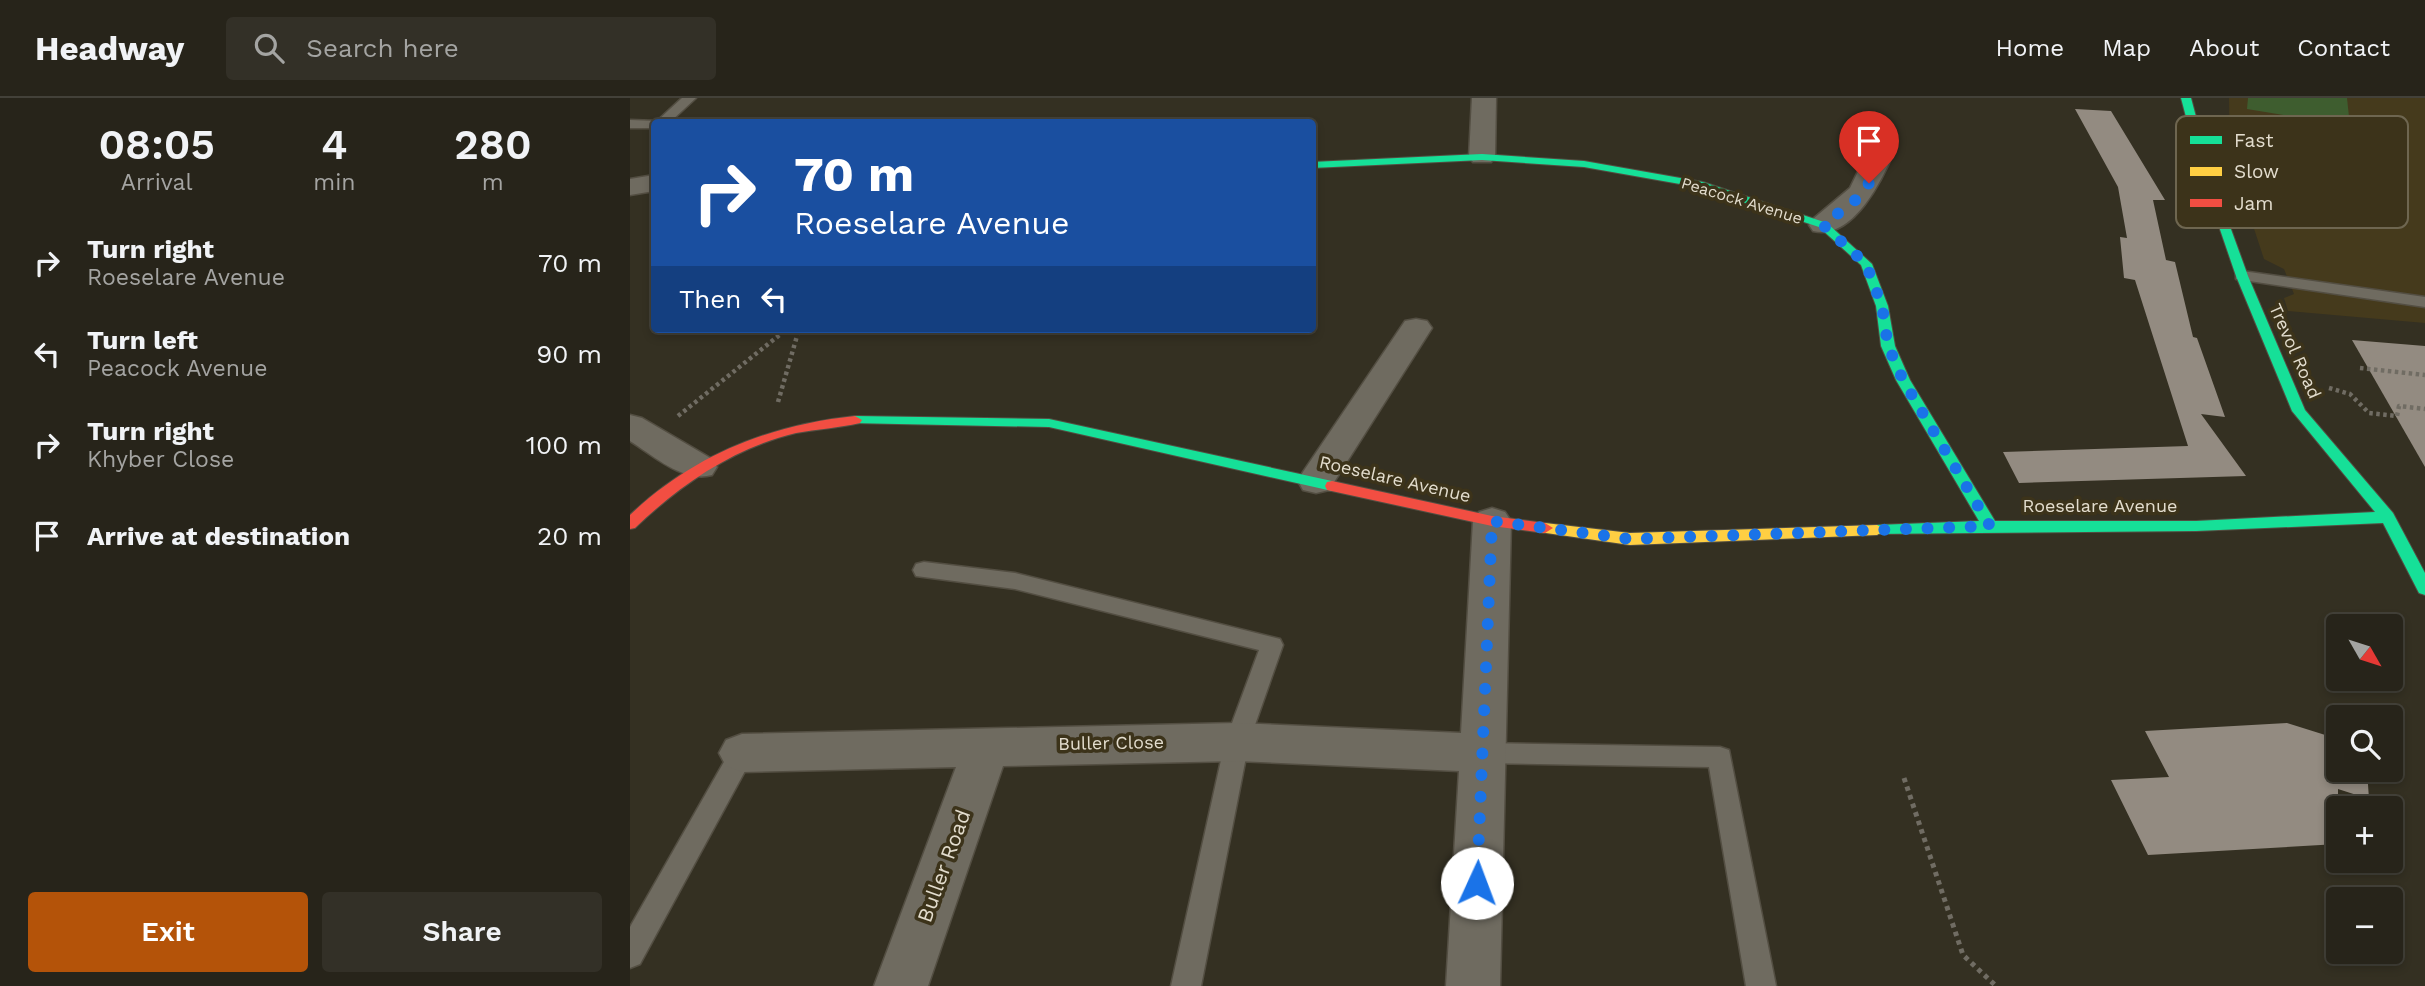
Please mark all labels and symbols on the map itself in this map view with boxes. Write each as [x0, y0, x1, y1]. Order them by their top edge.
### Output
pin [1839, 111, 1899, 183]
legend [2176, 116, 2408, 228]
text: Fast [2234, 129, 2273, 152]
text: Slow [2234, 160, 2279, 183]
street label: Peacock Avenue [1679, 173, 1805, 228]
text: Jam [2234, 192, 2273, 215]
street label: Trevol Road [2265, 300, 2326, 402]
street label: Roeselare Avenue [1317, 451, 1473, 506]
street label: Roeselare Avenue [2023, 495, 2177, 516]
north arrow [2326, 614, 2403, 691]
street label: Buller Close [1058, 731, 1164, 754]
street label: Buller Road [912, 806, 975, 926]
position arrow [1440, 846, 1514, 920]

